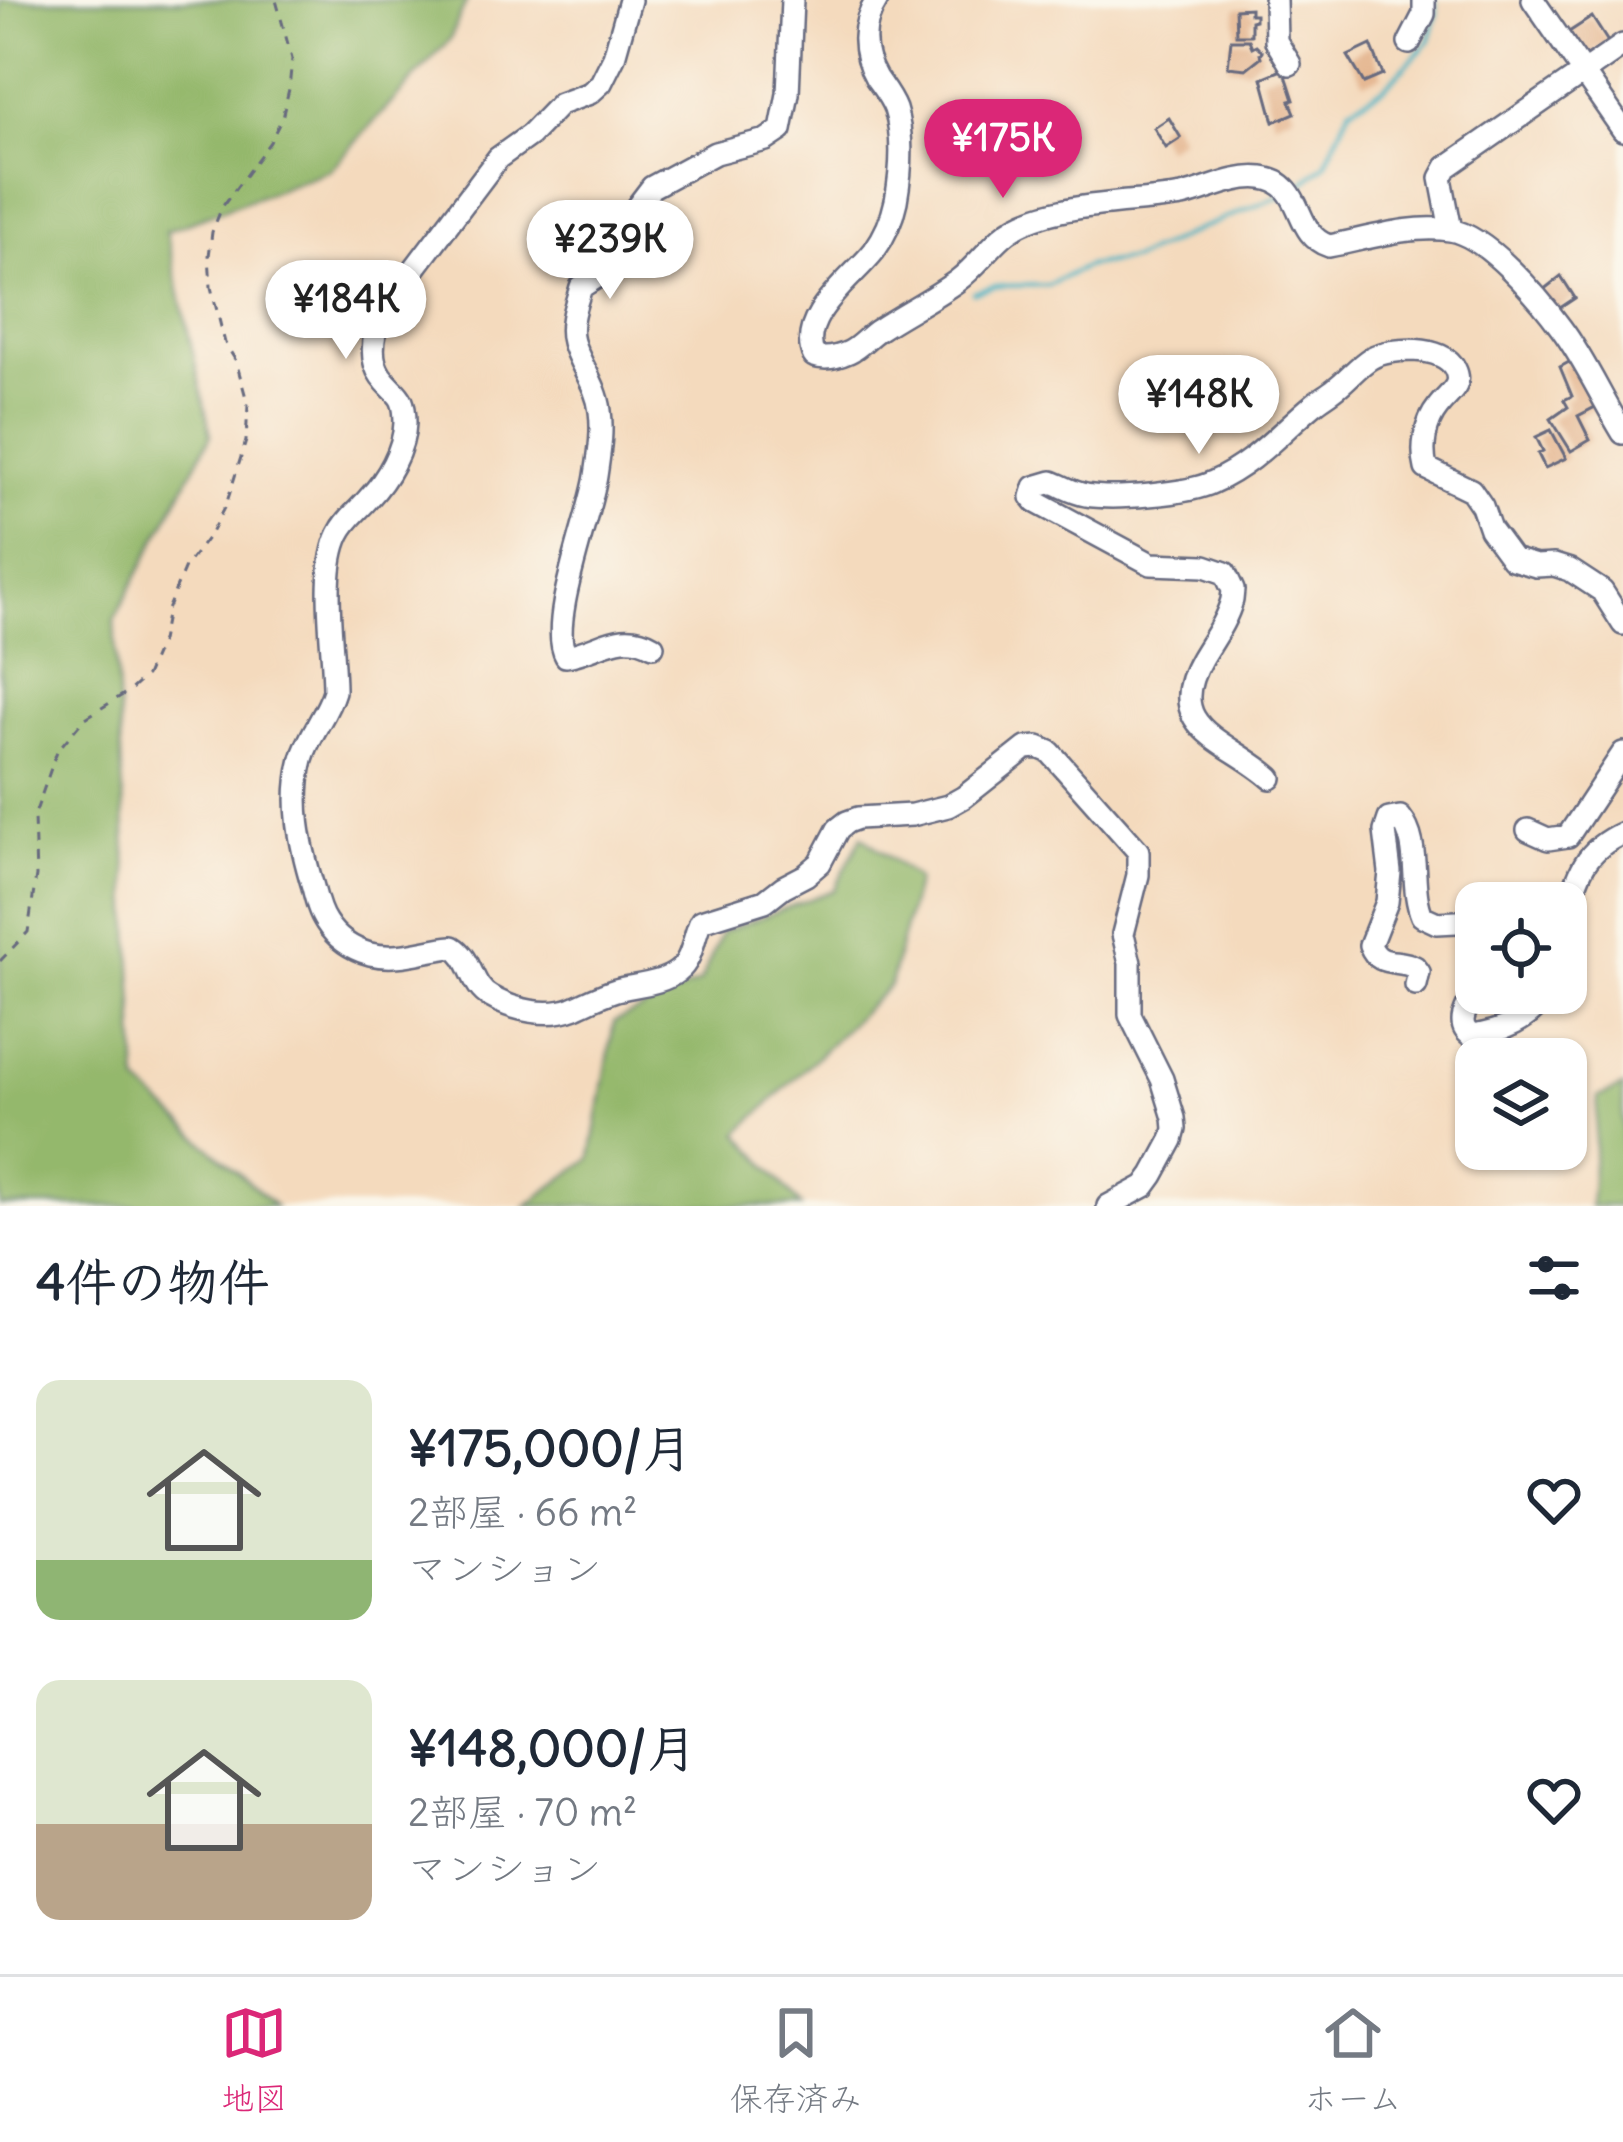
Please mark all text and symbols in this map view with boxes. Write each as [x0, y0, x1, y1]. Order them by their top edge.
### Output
pin: ¥175K [919, 99, 1087, 201]
text: ¥175K [951, 113, 1055, 162]
pin: ¥239K [526, 200, 694, 302]
text: ¥239K [554, 214, 666, 263]
pin: ¥184K [262, 260, 430, 362]
text: ¥184K [292, 274, 400, 323]
pin: ¥148K [1115, 355, 1283, 457]
text: ¥148K [1145, 369, 1253, 418]
map controls [1455, 882, 1587, 1170]
button: locate [1455, 882, 1587, 1014]
button: layers [1455, 1038, 1587, 1170]
icon: filters [1521, 1245, 1587, 1311]
text: 4件の物件 [36, 1250, 269, 1314]
text: ¥175,000/月 [408, 1416, 693, 1480]
icon: home [132, 1428, 276, 1572]
icon: heart [1521, 1467, 1587, 1533]
text: 2部屋 · 66 m² [408, 1488, 638, 1537]
text: マンション [408, 1544, 601, 1593]
text: ¥148,000/月 [408, 1716, 697, 1780]
icon: home [132, 1728, 276, 1872]
icon: heart [1521, 1767, 1587, 1833]
text: 2部屋 · 70 m² [408, 1788, 637, 1837]
text: マンション [408, 1844, 601, 1893]
tab: 地図 [221, 2000, 287, 2120]
tab: 保存済み [730, 2000, 862, 2120]
tab: ホーム [1304, 2000, 1402, 2120]

